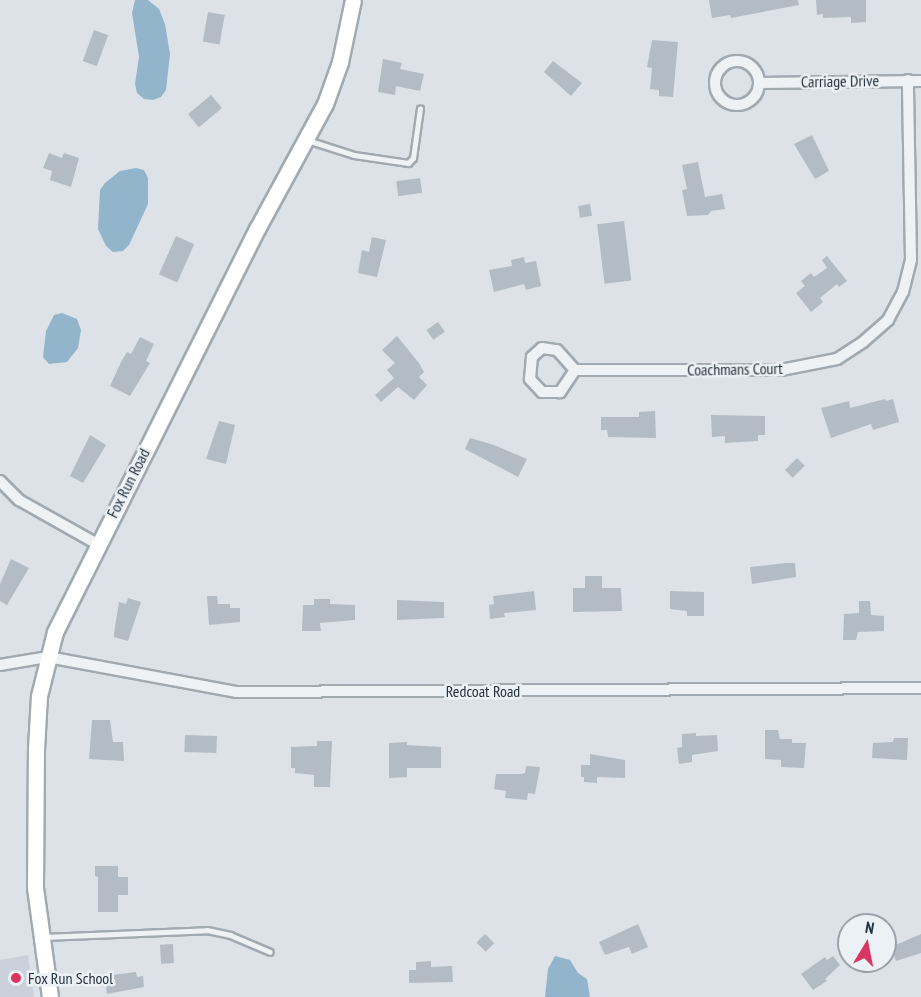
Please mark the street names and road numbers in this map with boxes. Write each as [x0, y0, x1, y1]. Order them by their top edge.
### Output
street label: Carriage Drive [801, 71, 879, 91]
street label: Coachmans Court [687, 359, 783, 379]
street label: Fox Run Road [102, 445, 154, 521]
street label: Redcoat Road [446, 681, 520, 701]

